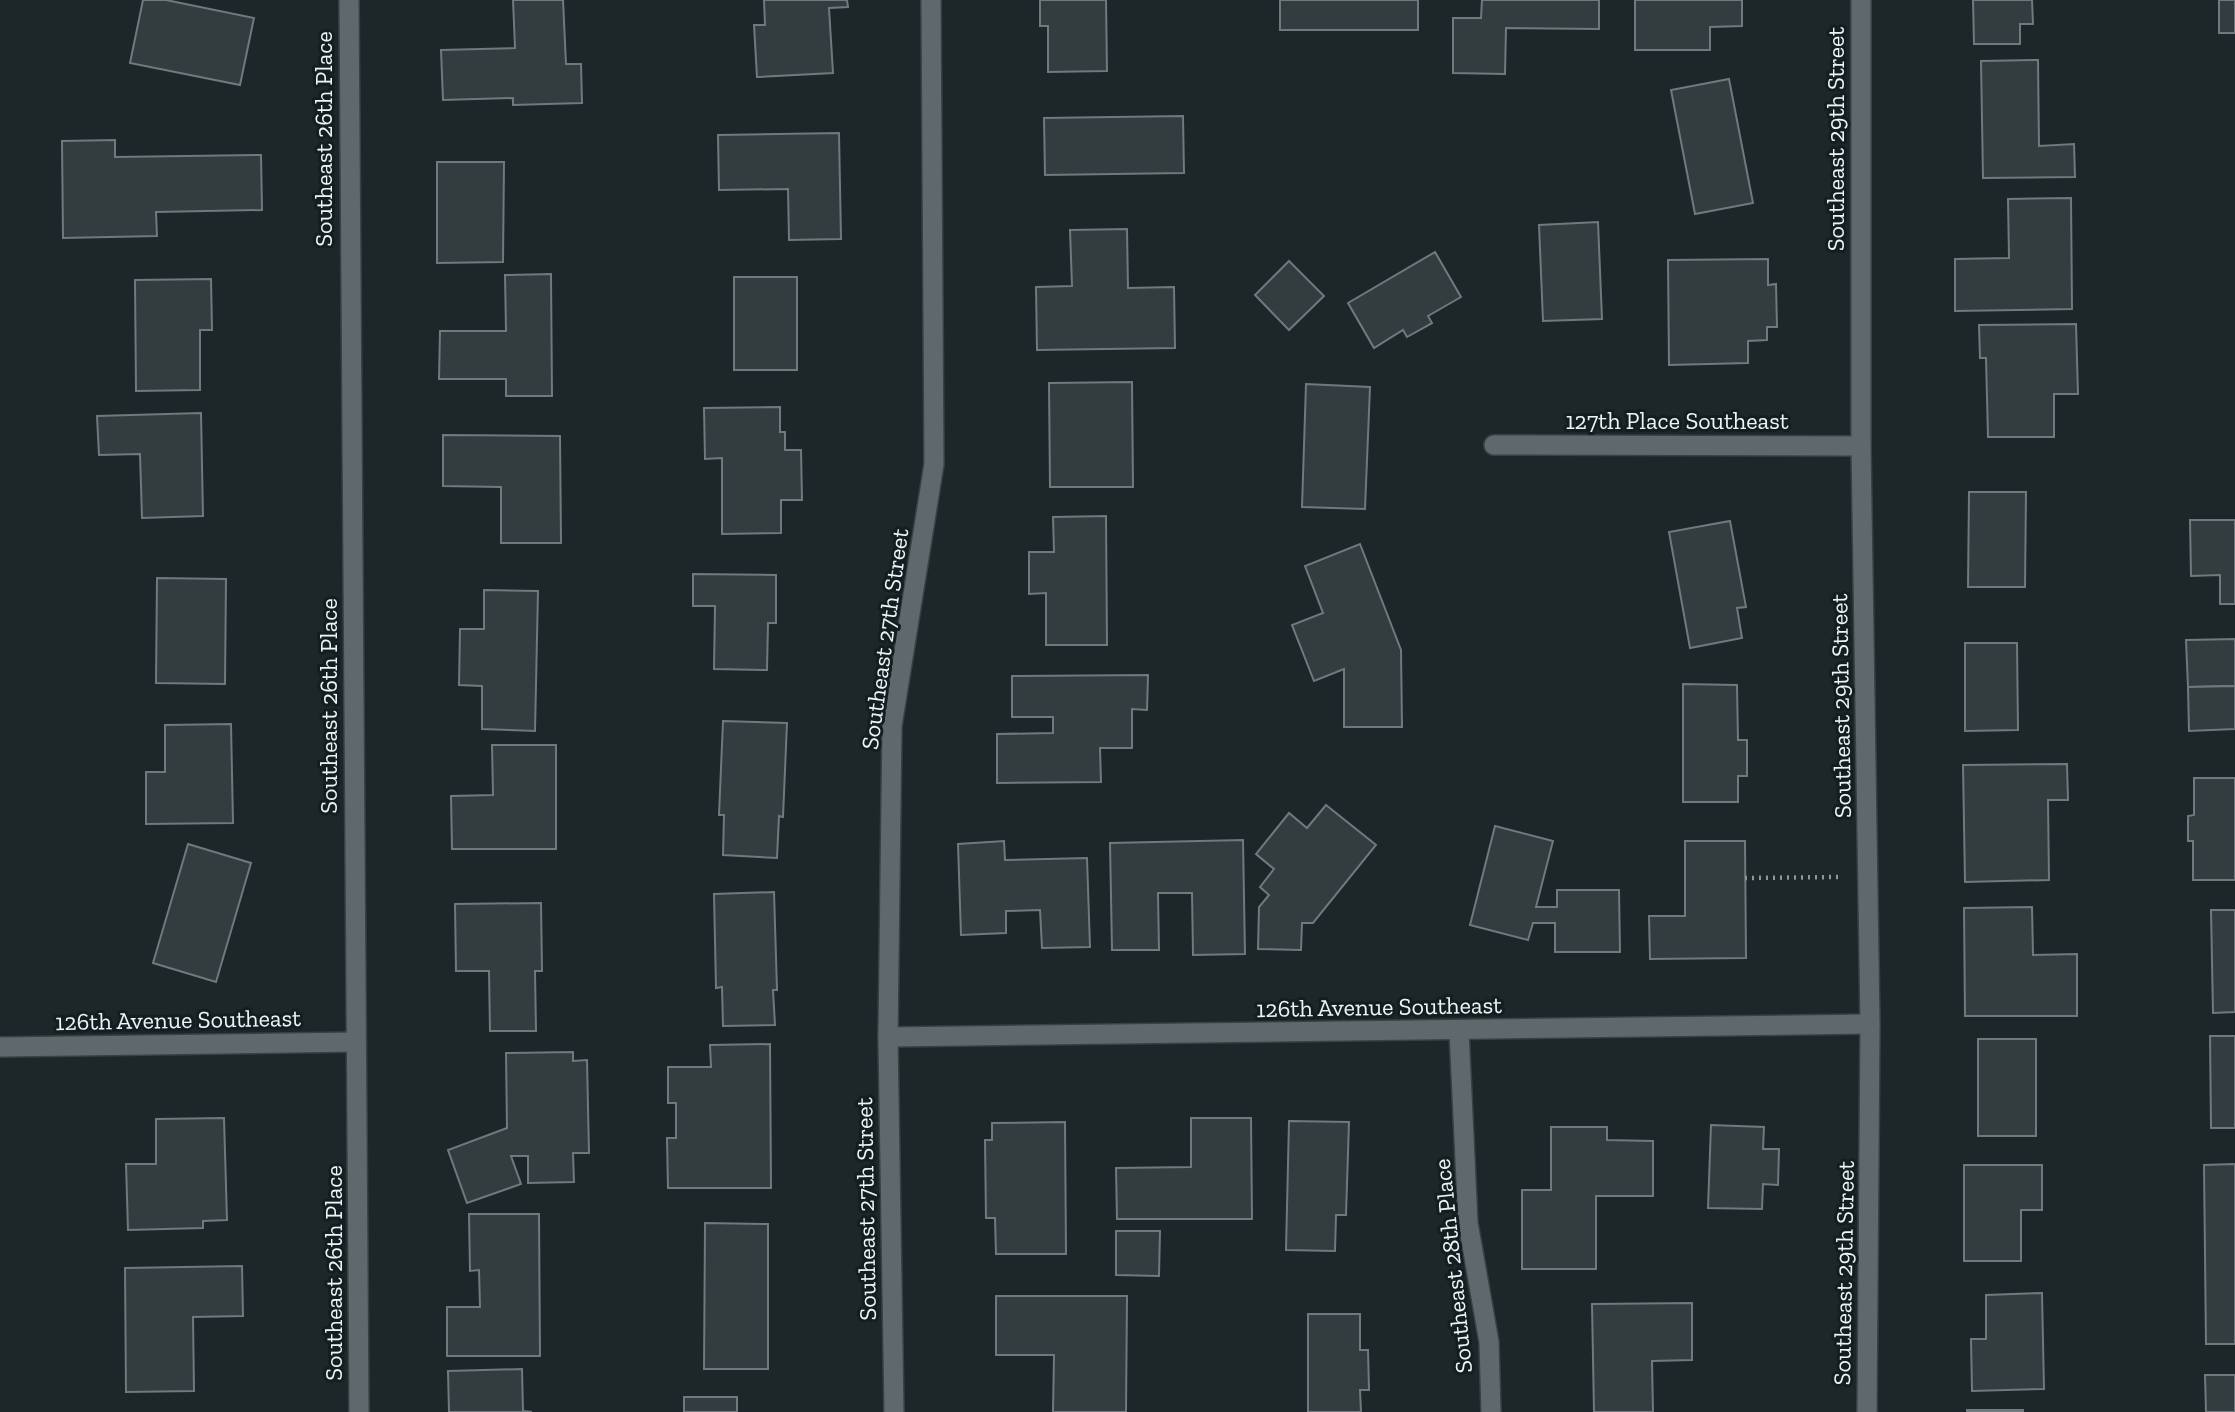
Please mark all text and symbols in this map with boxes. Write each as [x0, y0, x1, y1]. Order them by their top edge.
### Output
street label: Southeast 29th Street [1821, 27, 1850, 251]
street label: Southeast 26th Place [309, 31, 338, 247]
street label: 127th Place Southeast [1565, 406, 1789, 435]
street label: Southeast 27th Street [855, 526, 914, 751]
street label: Southeast 29th Street [1824, 593, 1857, 819]
street label: Southeast 26th Place [314, 598, 343, 814]
street label: 126th Avenue Southeast [1256, 990, 1502, 1023]
street label: 126th Avenue Southeast [55, 1003, 301, 1036]
street label: Southeast 27th Street [849, 1097, 882, 1321]
street label: Southeast 28th Place [1427, 1157, 1478, 1375]
street label: Southeast 29th Street [1827, 1160, 1860, 1386]
street label: Southeast 26th Place [319, 1165, 348, 1381]

